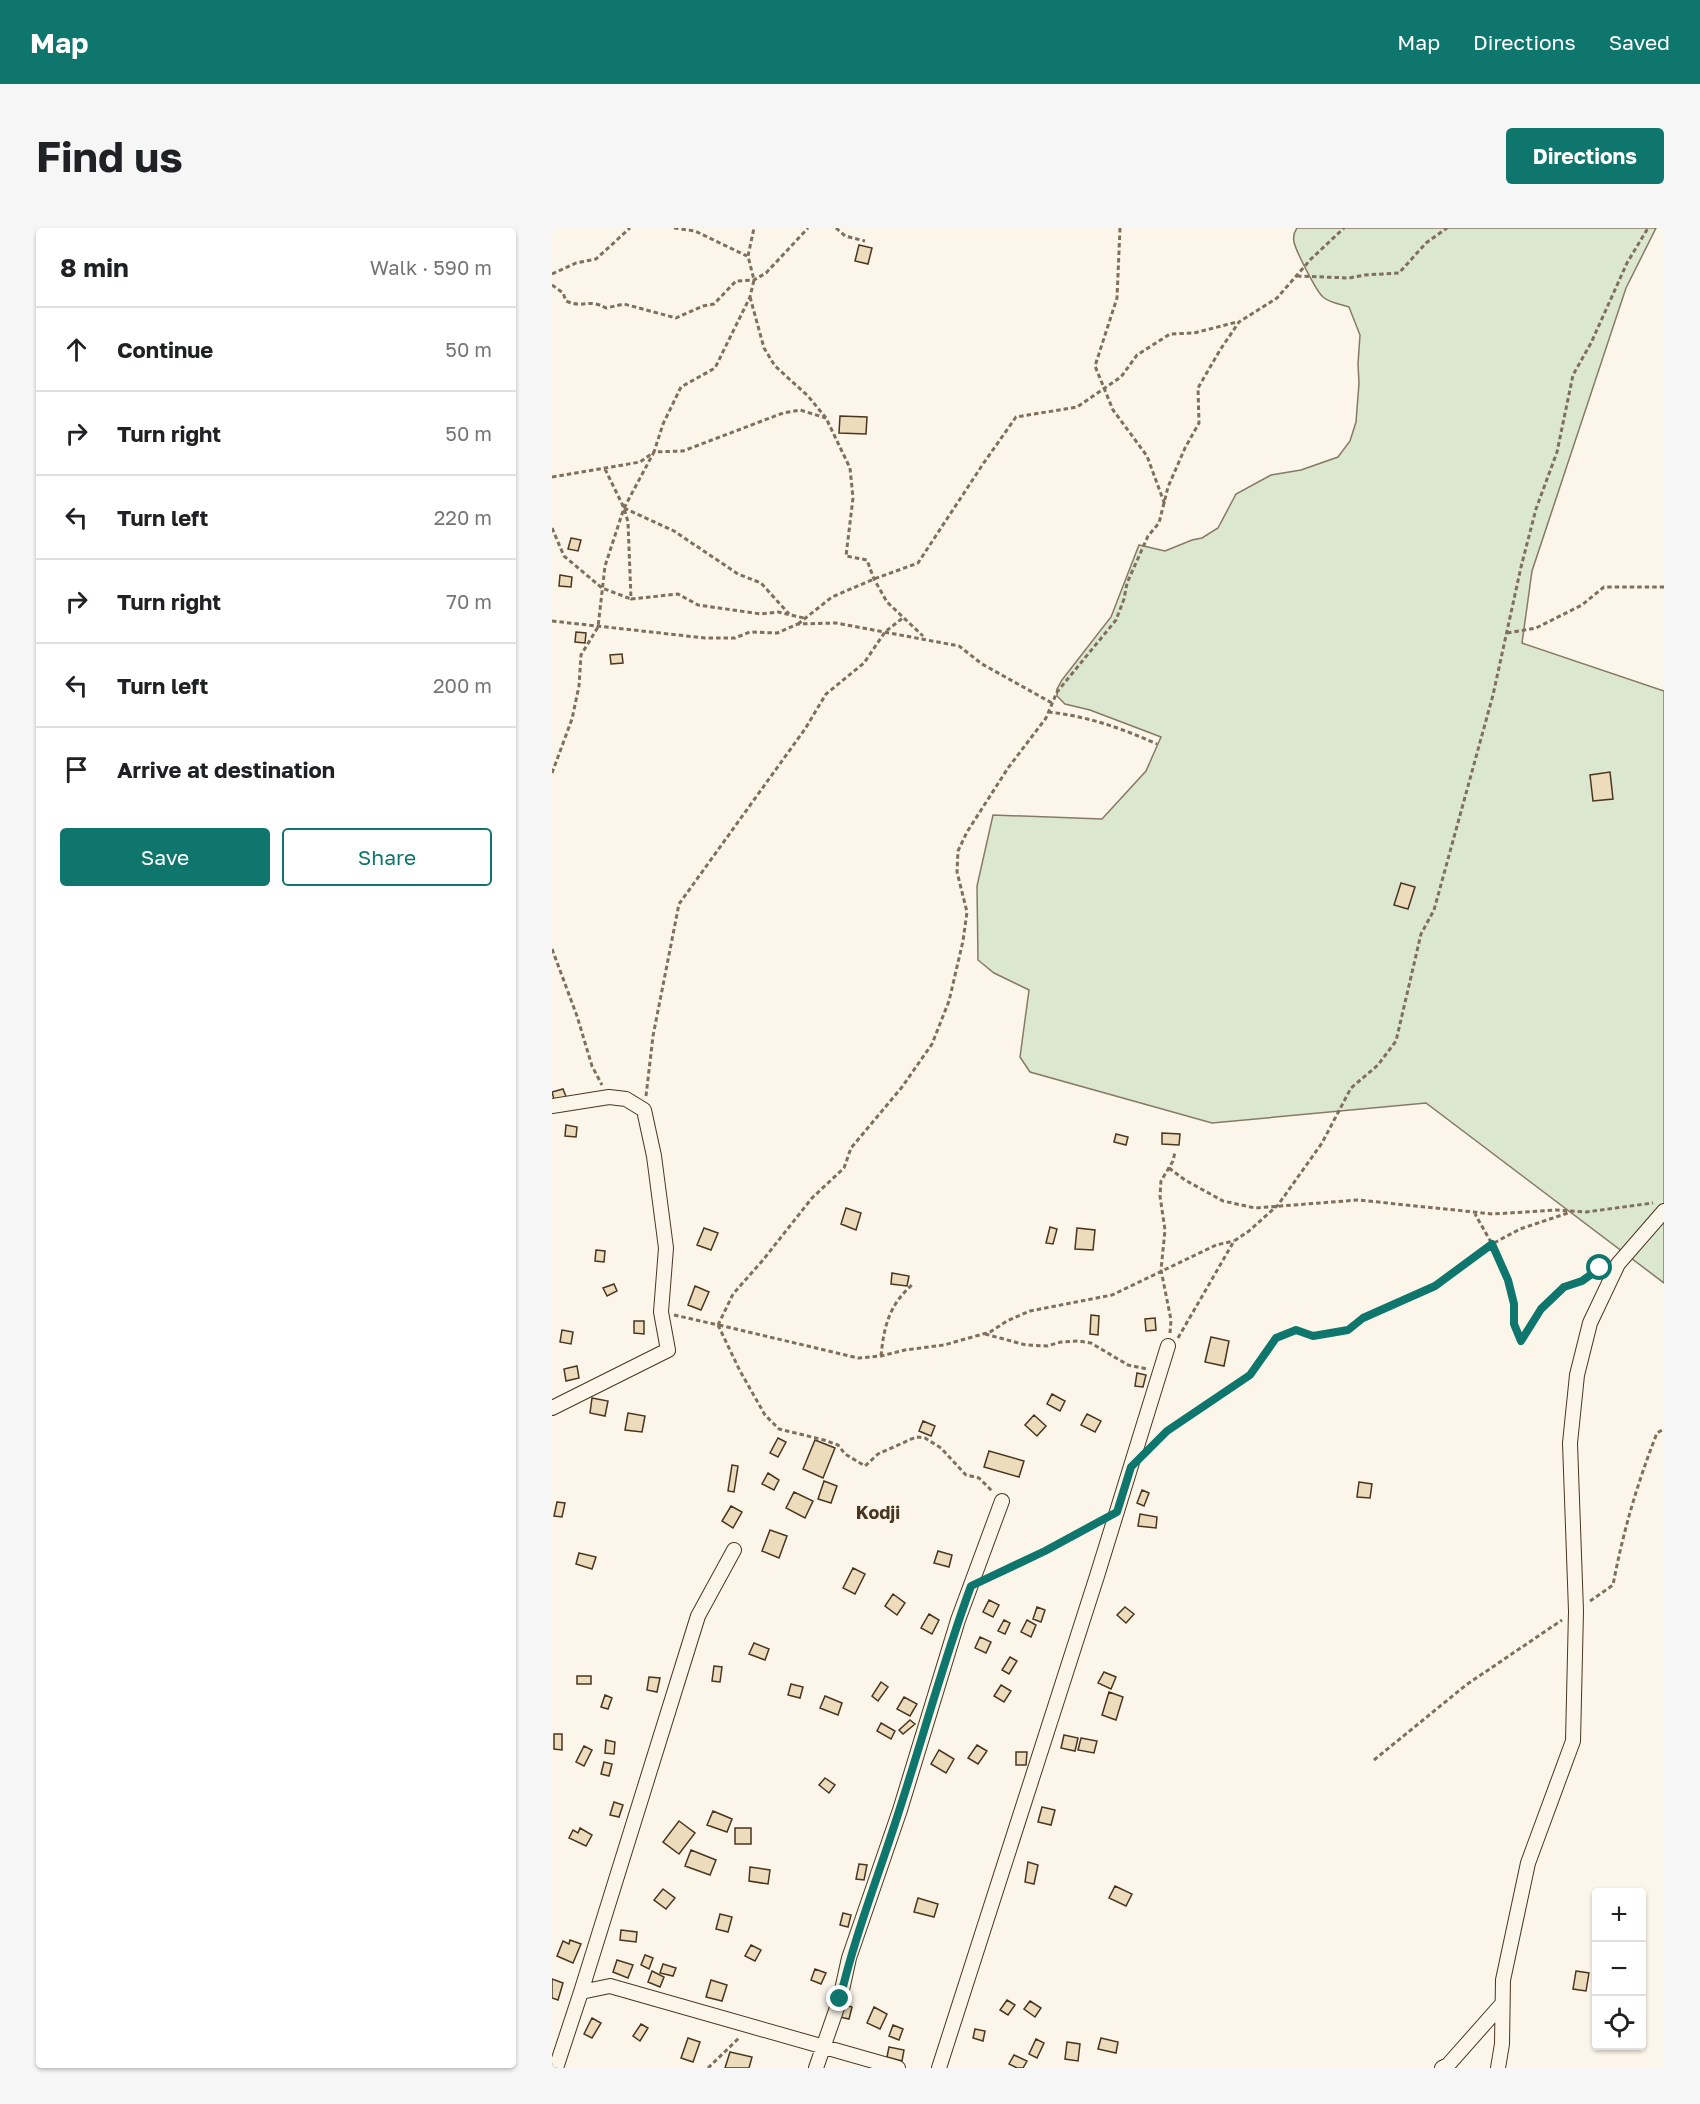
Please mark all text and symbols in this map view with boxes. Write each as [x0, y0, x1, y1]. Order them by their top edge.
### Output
text: Map [30, 26, 88, 59]
text: Map [1397, 29, 1440, 55]
text: Directions [1473, 29, 1576, 55]
text: Saved [1609, 29, 1670, 55]
button: Directions [1506, 128, 1664, 184]
text: Find us [36, 131, 183, 181]
text: 8 min [60, 252, 129, 283]
text: Walk · 590 m [370, 255, 492, 279]
icon: ahead [60, 333, 93, 366]
text: Continue [117, 336, 213, 363]
text: 50 m [445, 337, 492, 361]
icon: right [60, 417, 93, 450]
text: Turn right [117, 420, 221, 447]
text: 50 m [445, 421, 492, 445]
icon: left [60, 501, 93, 534]
text: Turn left [117, 504, 208, 531]
text: 220 m [434, 505, 492, 529]
icon: right [60, 585, 93, 618]
text: Turn right [117, 588, 221, 615]
text: 70 m [446, 589, 492, 613]
icon: left [60, 669, 93, 702]
text: Turn left [117, 672, 208, 699]
text: 200 m [433, 673, 492, 697]
icon: arrive [60, 753, 93, 786]
text: Arrive at destination [117, 756, 335, 783]
button: Save [60, 828, 270, 886]
button: Share [282, 828, 492, 886]
route start [1586, 1254, 1612, 1280]
district label: Kodji [856, 1501, 900, 1523]
map controls [1592, 1888, 1646, 2050]
button: + [1592, 1888, 1646, 1942]
button: − [1592, 1942, 1646, 1996]
route end [826, 1985, 852, 2011]
button: locate [1592, 1996, 1646, 2050]

